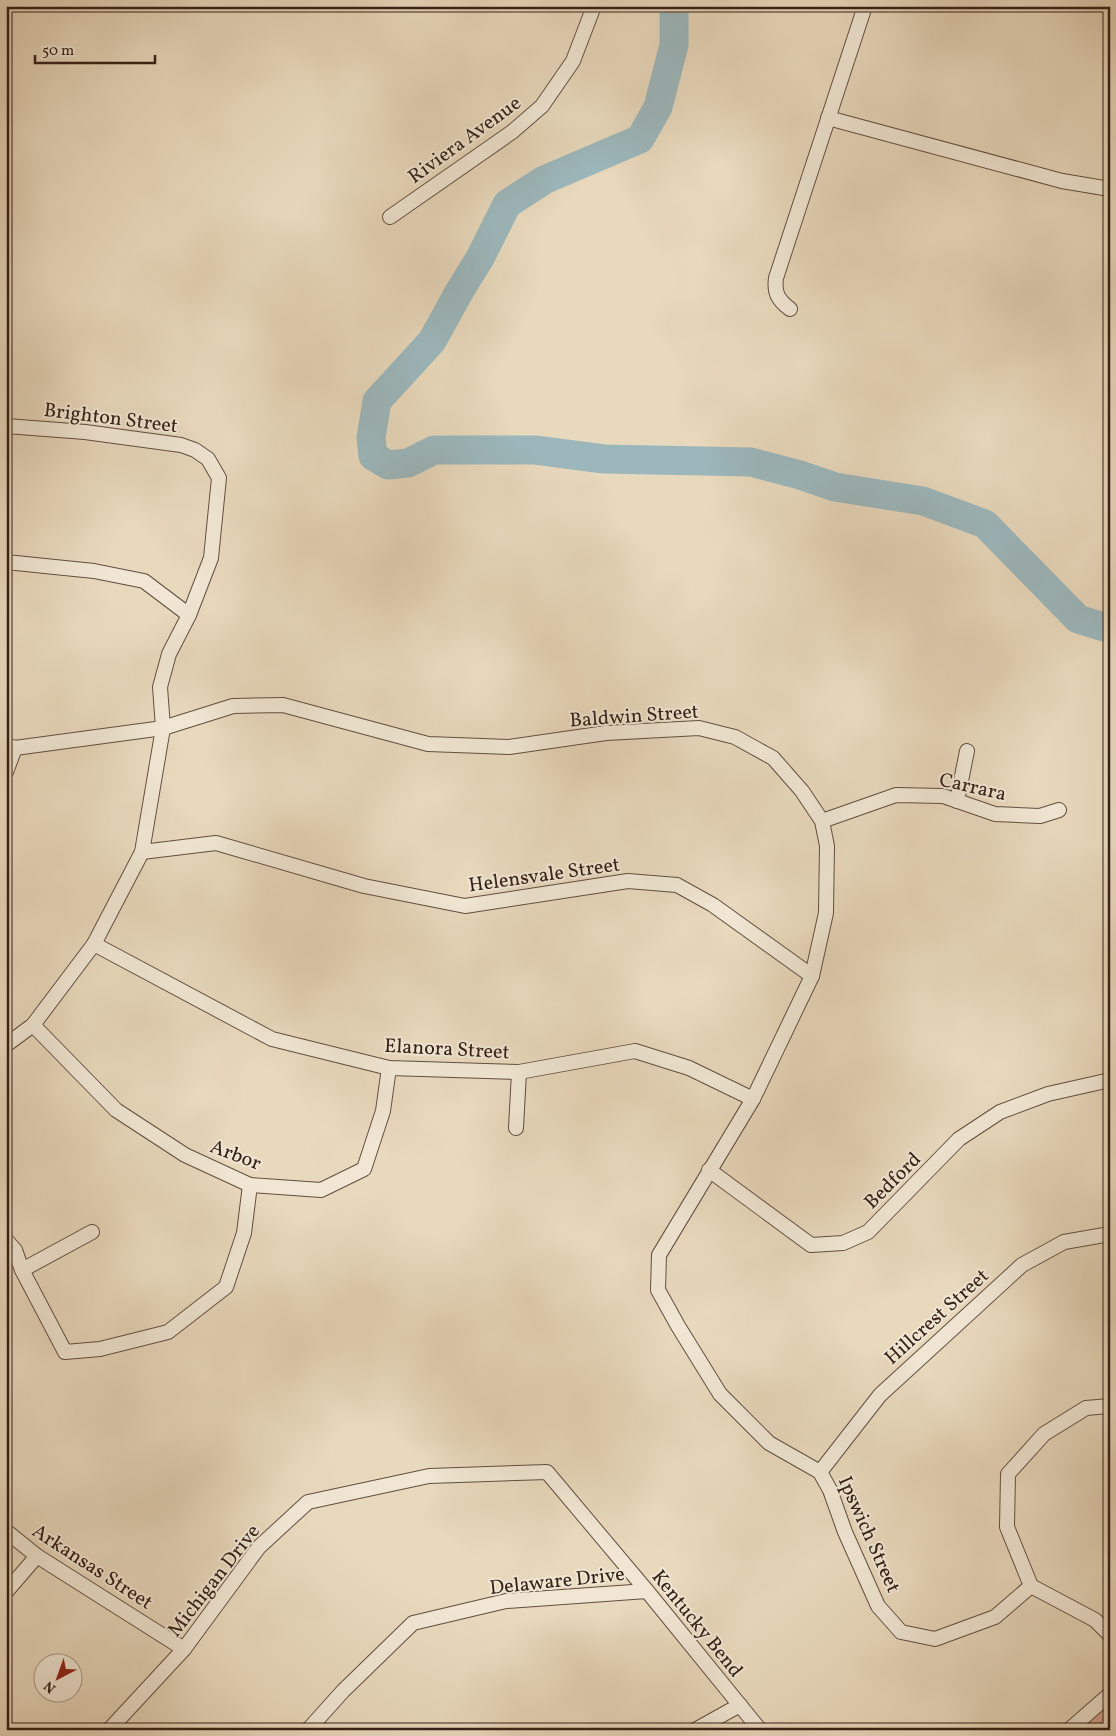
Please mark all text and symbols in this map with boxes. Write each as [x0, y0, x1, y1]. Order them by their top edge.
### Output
scale bar [35, 32, 155, 64]
text: 50 m [42, 41, 74, 62]
street label: Riviera Avenue [403, 90, 527, 191]
street label: Brighton Street [42, 397, 179, 441]
street label: Baldwin Street [569, 699, 700, 735]
street label: Carrara [936, 767, 1009, 809]
street label: Helensvale Street [467, 852, 622, 900]
street label: Elanora Street [384, 1033, 510, 1067]
street label: Arbor [206, 1133, 265, 1178]
street label: Bedford [859, 1147, 928, 1216]
street label: Hillcrest Street [879, 1263, 996, 1372]
street label: Ipswich Street [830, 1472, 906, 1598]
street label: Arkansas Street [26, 1518, 158, 1617]
street label: Michigan Drive [162, 1519, 267, 1643]
street label: Delaware Drive [488, 1561, 626, 1603]
street label: Kentucky Bend [644, 1564, 749, 1684]
north arrow [32, 1654, 82, 1704]
text: N [40, 1676, 61, 1697]

